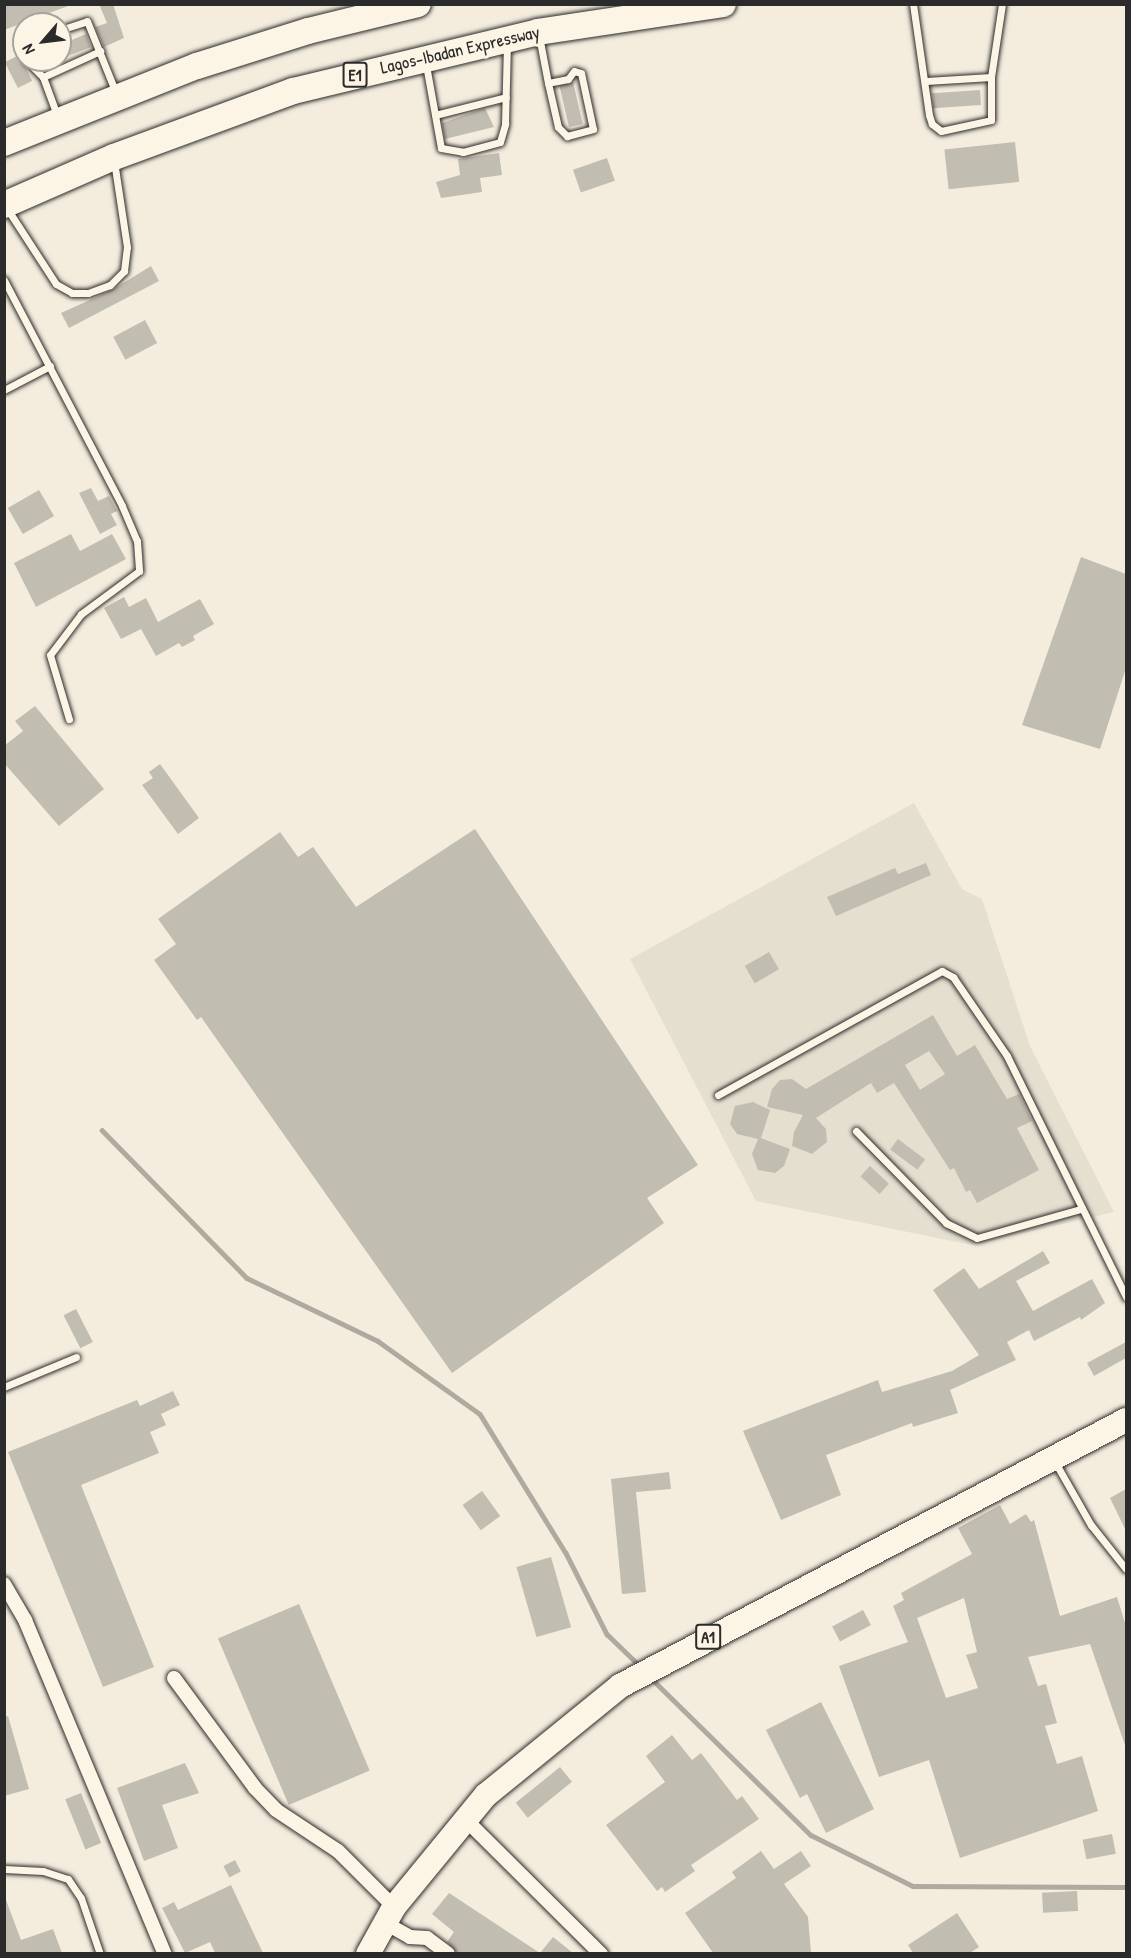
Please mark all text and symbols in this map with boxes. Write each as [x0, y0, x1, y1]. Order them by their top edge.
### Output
north arrow [12, 12, 72, 72]
street label: Lagos-Ibadan Expressway [378, 21, 542, 79]
text: N [16, 41, 40, 58]
road number: E1 [342, 62, 368, 88]
road number: A1 [694, 1624, 722, 1650]

